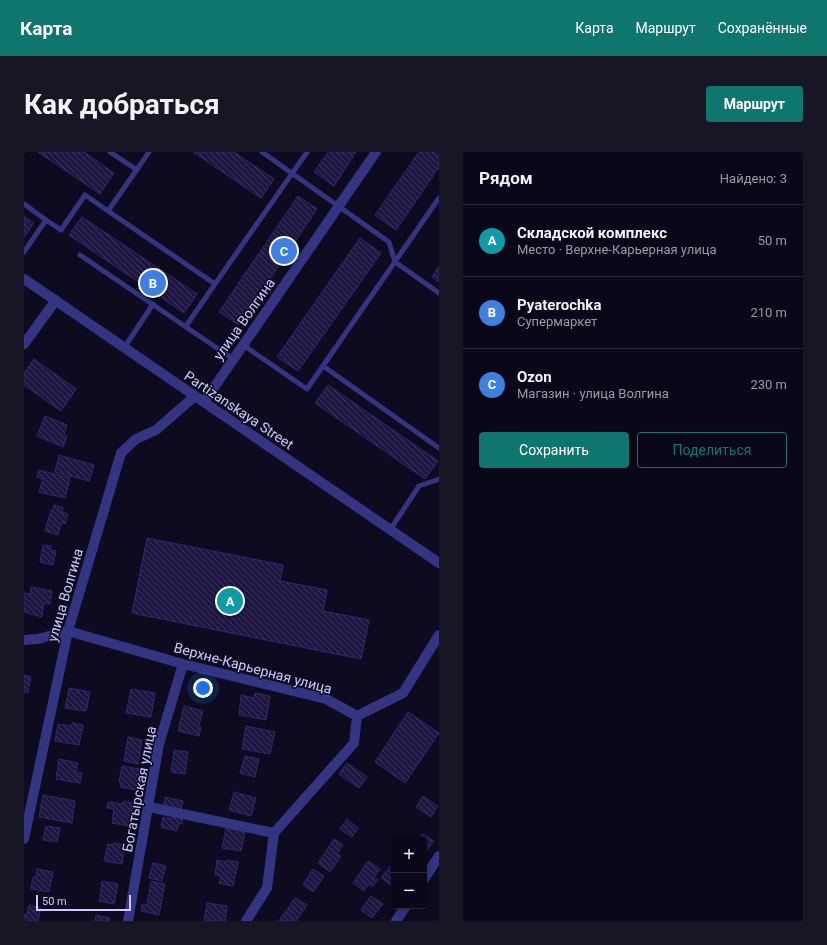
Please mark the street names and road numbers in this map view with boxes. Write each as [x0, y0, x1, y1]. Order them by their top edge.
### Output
street label: улица Волгина [210, 275, 278, 363]
street label: Partizanskaya Street [181, 368, 297, 453]
street label: улица Волгина [44, 547, 86, 643]
street label: Верхне-Карьерная улица [172, 639, 334, 697]
street label: Богатырская улица [119, 725, 159, 853]

